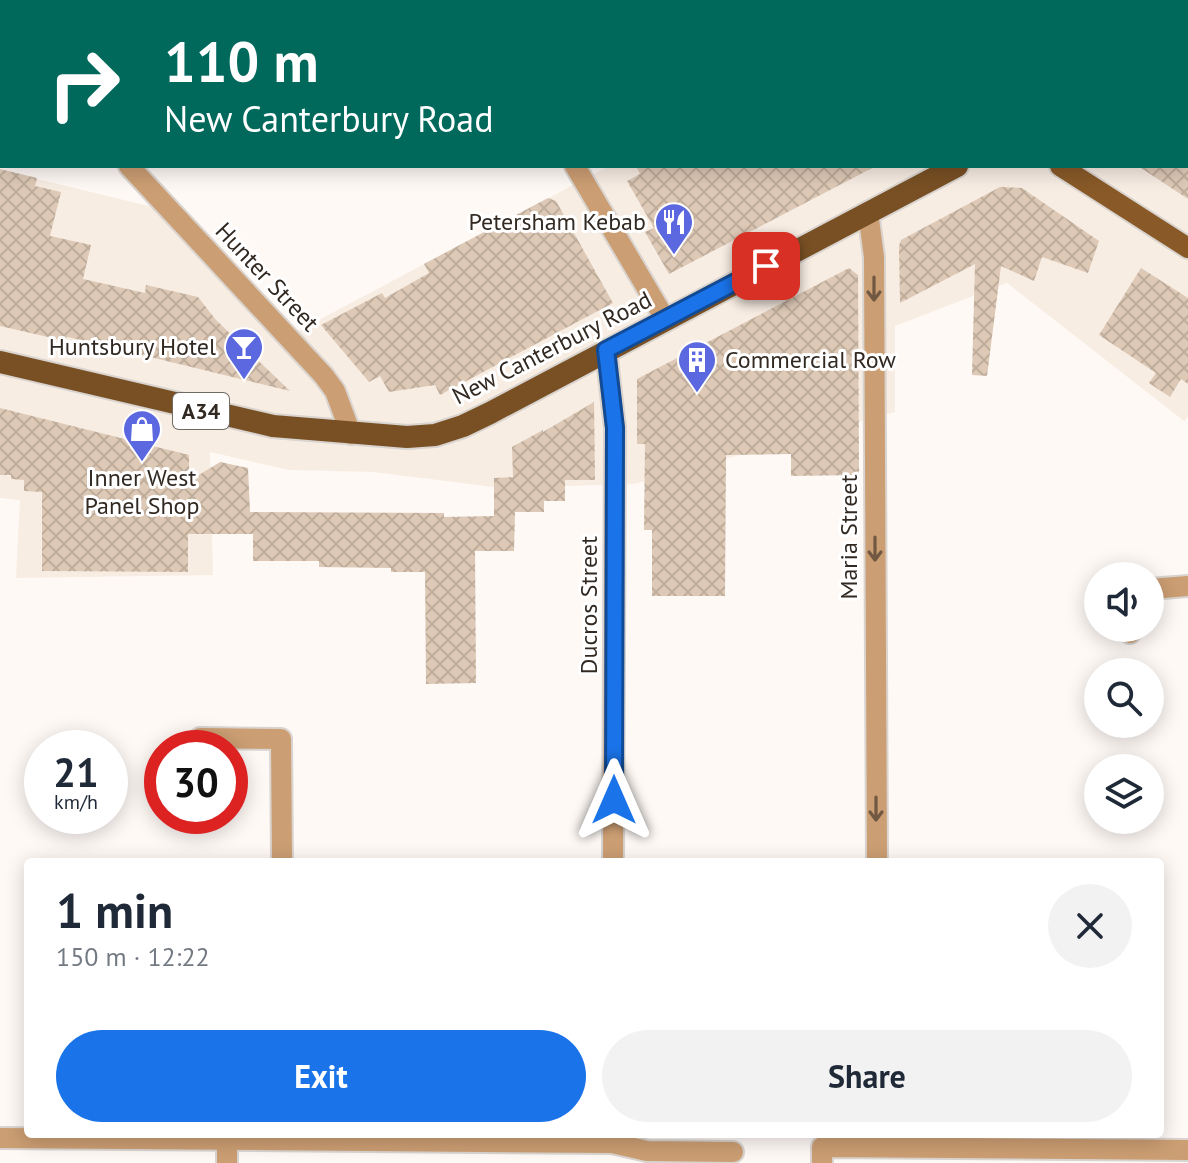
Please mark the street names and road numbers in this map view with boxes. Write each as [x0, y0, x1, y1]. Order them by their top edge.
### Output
street label: Hunter Street [209, 216, 326, 338]
street label: New Canterbury Road [447, 284, 657, 411]
road number: A34 [173, 393, 229, 429]
street label: Maria Street [833, 474, 864, 600]
street label: Ducros Street [573, 536, 604, 674]

